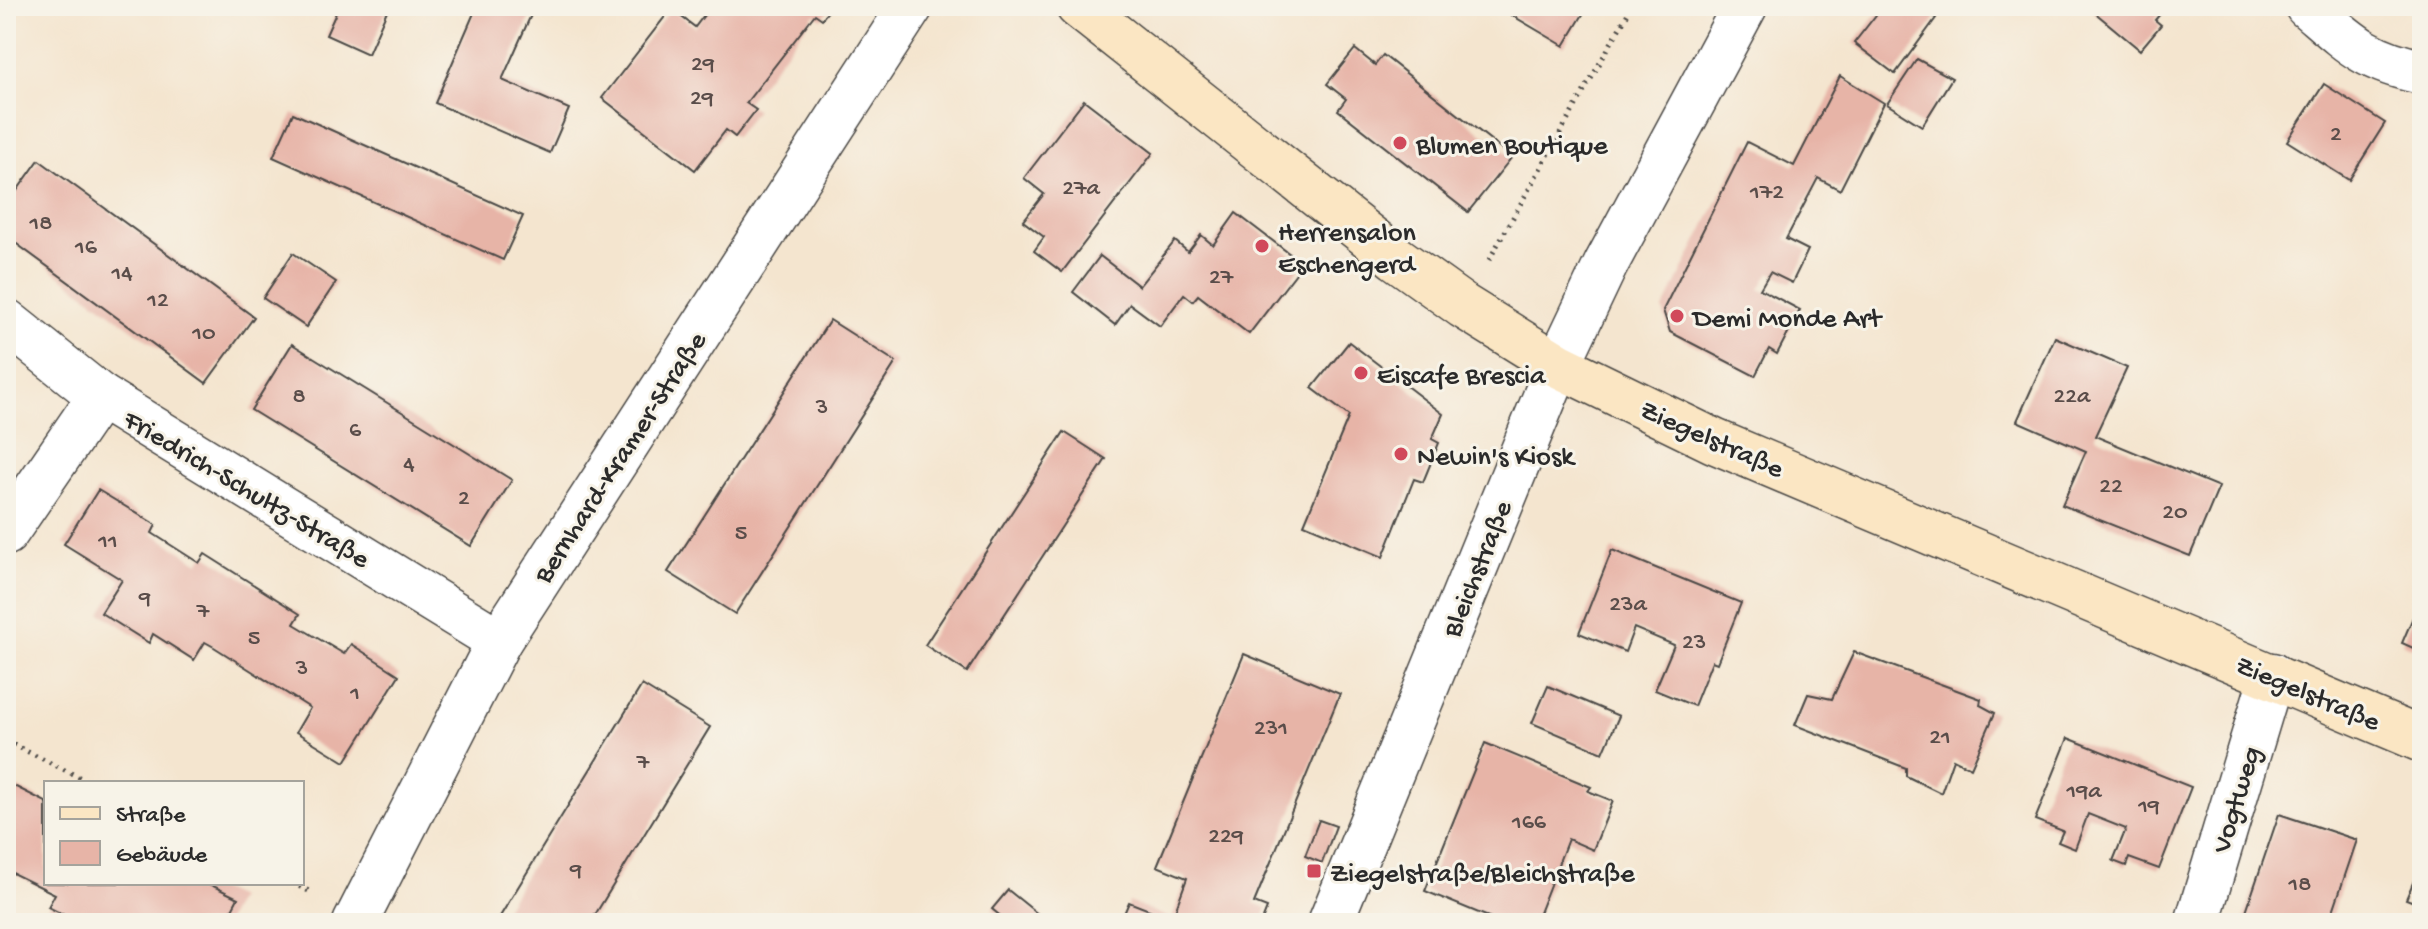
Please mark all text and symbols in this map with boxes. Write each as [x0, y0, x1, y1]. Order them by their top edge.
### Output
house number: 29 [691, 51, 715, 80]
house number: 29 [690, 85, 714, 114]
house number: 2 [2330, 121, 2342, 150]
place label: Blumen Boutique [1415, 131, 1608, 164]
marker: Blumen Boutique [1391, 134, 1409, 152]
house number: 27a [1062, 175, 1100, 204]
house number: 172 [1749, 179, 1784, 208]
house number: 18 [29, 210, 52, 239]
place label: Herrensalon Eschengerd [1278, 218, 1417, 283]
house number: 16 [74, 234, 98, 263]
marker: Herrensalon Eschengerd [1253, 237, 1271, 255]
house number: 14 [110, 260, 133, 289]
house number: 27 [1209, 264, 1234, 293]
house number: 12 [146, 287, 169, 316]
place label: Demi Monde Art [1691, 304, 1883, 337]
marker: Demi Monde Art [1668, 307, 1686, 325]
house number: 10 [191, 320, 216, 349]
street label: Bernhard-Kramer-Straße [528, 326, 716, 591]
place label: Eiscafe Brescia [1377, 361, 1547, 394]
marker: Eiscafe Brescia [1352, 364, 1370, 382]
house number: 8 [292, 383, 306, 412]
house number: 22a [2054, 383, 2091, 412]
house number: 3 [815, 394, 828, 423]
street label: Ziegelstraße [1634, 395, 1789, 488]
street label: Friedrich-Schultz-Straße [116, 404, 375, 578]
house number: 6 [349, 417, 362, 446]
place label: Newin's Kiosk [1417, 442, 1576, 475]
marker: Newin's Kiosk [1392, 445, 1410, 463]
house number: 4 [403, 451, 415, 480]
house number: 22 [2099, 473, 2123, 502]
house number: 2 [458, 485, 470, 514]
street label: Bleichstraße [1436, 496, 1522, 644]
house number: 20 [2162, 499, 2188, 528]
house number: 5 [735, 520, 747, 549]
house number: 11 [97, 528, 118, 557]
house number: 9 [138, 585, 151, 614]
house number: 23a [1609, 591, 1647, 620]
house number: 7 [196, 598, 210, 627]
house number: 5 [248, 625, 260, 654]
house number: 23 [1682, 629, 1706, 658]
street label: Ziegelstraße [2230, 650, 2385, 741]
house number: 3 [295, 655, 308, 684]
house number: 1 [349, 680, 360, 709]
house number: 231 [1254, 715, 1288, 744]
house number: 21 [1929, 724, 1951, 753]
street label: Vogtweg [2206, 743, 2270, 858]
house number: 7 [636, 749, 650, 778]
house number: 19a [2065, 778, 2102, 807]
legend [44, 781, 304, 885]
house number: 19 [2137, 793, 2160, 822]
text: Straße [116, 802, 186, 831]
house number: 166 [1511, 809, 1547, 838]
house number: 229 [1208, 823, 1244, 852]
text: Gebäude [116, 842, 208, 871]
house number: 9 [569, 857, 582, 886]
place label: Ziegelstraße/Bleichstraße [1330, 859, 1635, 892]
marker: Ziegelstraße/Bleichstraße [1305, 862, 1323, 880]
house number: 18 [2288, 871, 2311, 900]

